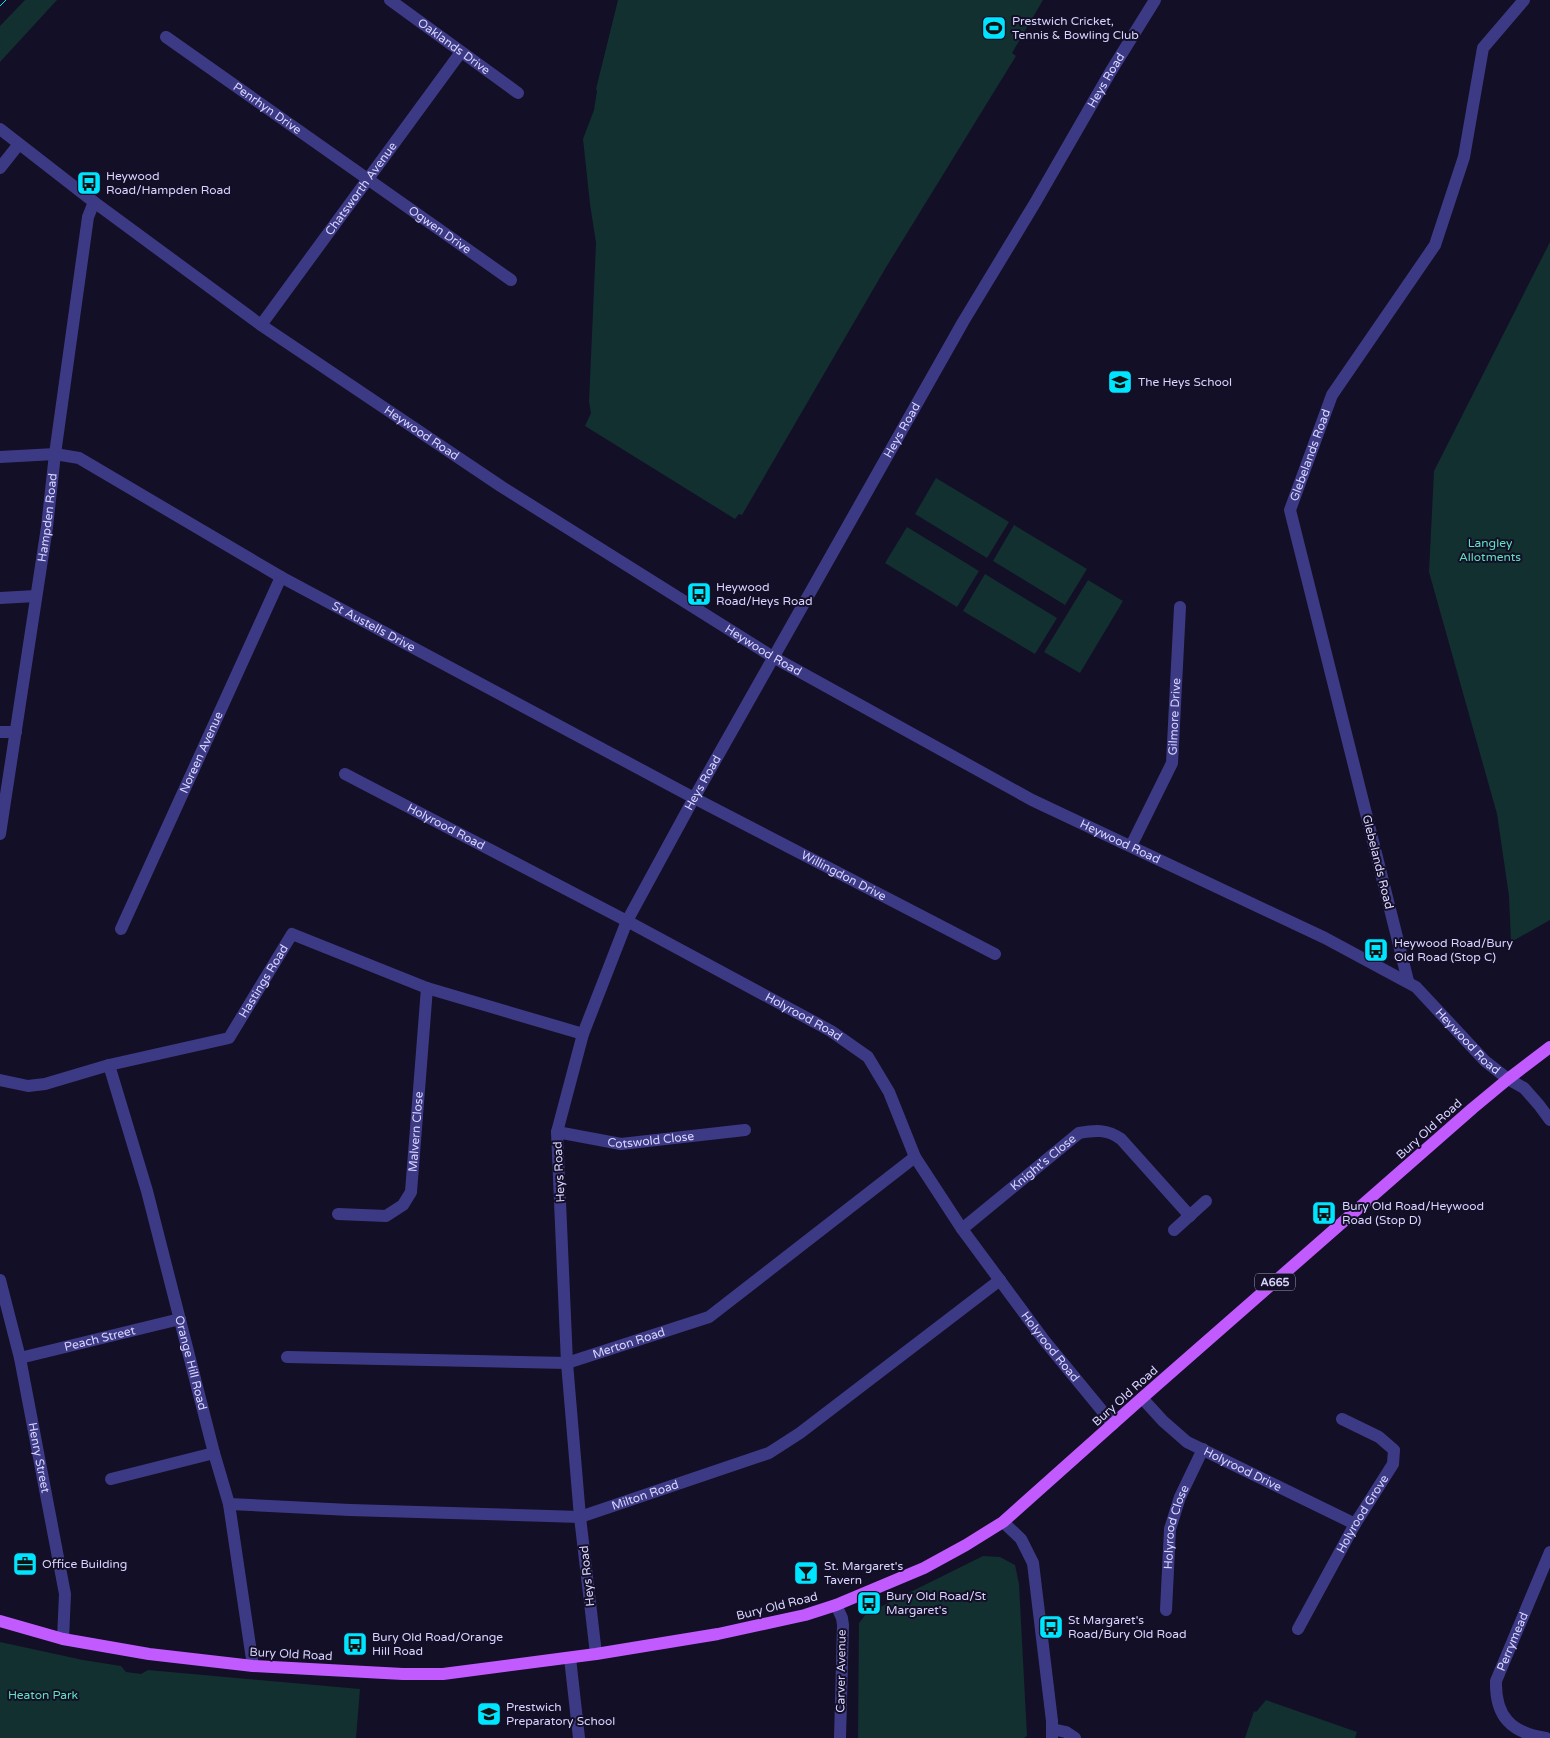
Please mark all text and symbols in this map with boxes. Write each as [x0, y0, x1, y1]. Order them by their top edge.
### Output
place label: Prestwich Cricket, Tennis & Bowling Club [1012, 14, 1139, 42]
street label: Oaklands Drive [415, 15, 493, 78]
sports icon: Prestwich Cricket, Tennis & Bowling Club [981, 15, 1007, 41]
street label: Heys Road [1084, 50, 1127, 110]
street label: Penrhyn Drive [231, 80, 304, 137]
street label: Chatsworth Avenue [322, 139, 400, 238]
place label: Heywood Road/Hampden Road [106, 169, 231, 197]
bus stop icon: Heywood Road/Hampden Road [76, 170, 102, 196]
street label: Ogwen Drive [406, 203, 474, 257]
school or university icon: The Heys School [1107, 369, 1133, 395]
place label: The Heys School [1138, 375, 1232, 389]
street label: Heys Road [881, 400, 923, 460]
street label: Heywood Road [382, 403, 462, 463]
street label: Glebelands Road [1287, 407, 1333, 503]
street label: Hampden Road [35, 472, 60, 563]
park label: Langley Allotments [1459, 536, 1521, 564]
place label: Heywood Road/Heys Road [716, 580, 813, 608]
bus stop icon: Heywood Road/Heys Road [686, 581, 712, 607]
street label: St Austells Drive [330, 599, 418, 655]
street label: Heywood Road [723, 622, 804, 678]
street label: Gilmore Drive [1165, 677, 1183, 756]
street label: Noreen Avenue [177, 709, 226, 795]
street label: Heys Road [682, 753, 724, 813]
street label: Holyrood Road [405, 801, 487, 853]
street label: Glebelands Road [1359, 813, 1397, 911]
street label: Heywood Road [1078, 817, 1162, 866]
street label: Willingdon Drive [799, 848, 889, 904]
place label: Heywood Road/Bury Old Road (Stop C) [1394, 936, 1513, 964]
bus stop icon: Heywood Road/Bury Old Road (Stop C) [1363, 937, 1389, 963]
street label: Hastings Road [236, 942, 291, 1020]
street label: Holyrood Road [763, 990, 845, 1044]
street label: Heywood Road [1433, 1005, 1503, 1077]
street label: Malvern Close [406, 1091, 426, 1172]
street label: Bury Old Road [1393, 1096, 1465, 1162]
street label: Cotswold Close [606, 1129, 695, 1151]
street label: Knight's Close [1008, 1131, 1079, 1193]
street label: Heys Road [550, 1141, 568, 1203]
place label: Bury Old Road/Heywood Road (Stop D) [1342, 1199, 1484, 1227]
bus stop icon: Bury Old Road/Heywood Road (Stop D) [1311, 1200, 1337, 1226]
road number: A665 [1255, 1274, 1295, 1290]
street label: Holyrood Road [1018, 1309, 1082, 1385]
street label: Orange Hill Road [172, 1314, 210, 1412]
street label: Peach Street [63, 1323, 137, 1354]
street label: Merton Road [591, 1325, 667, 1361]
street label: Bury Old Road [1089, 1363, 1161, 1429]
street label: Henry Street [25, 1421, 53, 1495]
street label: Holyrood Drive [1201, 1444, 1284, 1494]
street label: Holyrood Grove [1334, 1472, 1392, 1556]
street label: Milton Road [610, 1477, 680, 1513]
street label: Holyrood Close [1161, 1482, 1192, 1570]
street label: Heys Road [577, 1545, 597, 1607]
office icon: Office Building [12, 1551, 38, 1577]
place label: Office Building [42, 1557, 127, 1571]
place label: St. Margaret's Tavern [824, 1559, 903, 1587]
bar icon: St. Margaret's Tavern [793, 1560, 819, 1586]
street label: Bury Old Road [735, 1589, 819, 1623]
place label: Bury Old Road/St Margaret's [886, 1589, 987, 1617]
bus stop icon: Bury Old Road/St Margaret's [856, 1590, 882, 1616]
street label: Perrymead [1494, 1610, 1531, 1673]
place label: St Margaret's Road/Bury Old Road [1068, 1613, 1187, 1641]
bus stop icon: St Margaret's Road/Bury Old Road [1038, 1614, 1064, 1640]
street label: Carver Avenue [833, 1629, 849, 1713]
place label: Bury Old Road/Orange Hill Road [372, 1630, 503, 1658]
bus stop icon: Bury Old Road/Orange Hill Road [342, 1631, 368, 1657]
street label: Bury Old Road [249, 1645, 333, 1663]
park label: Heaton Park [8, 1688, 79, 1702]
place label: Prestwich Preparatory School [506, 1700, 615, 1728]
school or university icon: Prestwich Preparatory School [476, 1701, 502, 1727]

